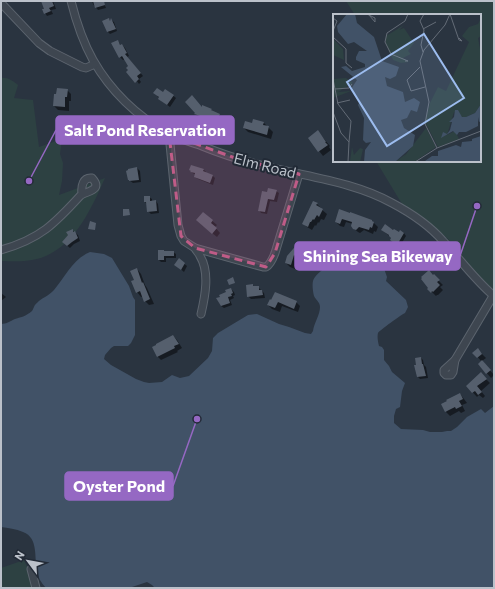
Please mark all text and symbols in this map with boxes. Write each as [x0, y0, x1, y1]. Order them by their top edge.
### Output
inset map [333, 14, 481, 162]
callout: Salt Pond Reservation [56, 116, 234, 144]
text: Salt Pond Reservation [64, 120, 226, 139]
street label: Elm Road [232, 149, 298, 181]
callout: Shining Sea Bikeway [295, 242, 460, 270]
text: Shining Sea Bikeway [303, 246, 453, 265]
callout: Oyster Pond [65, 472, 173, 500]
text: Oyster Pond [73, 476, 165, 495]
north arrow [8, 541, 48, 581]
text: N [11, 548, 27, 562]

